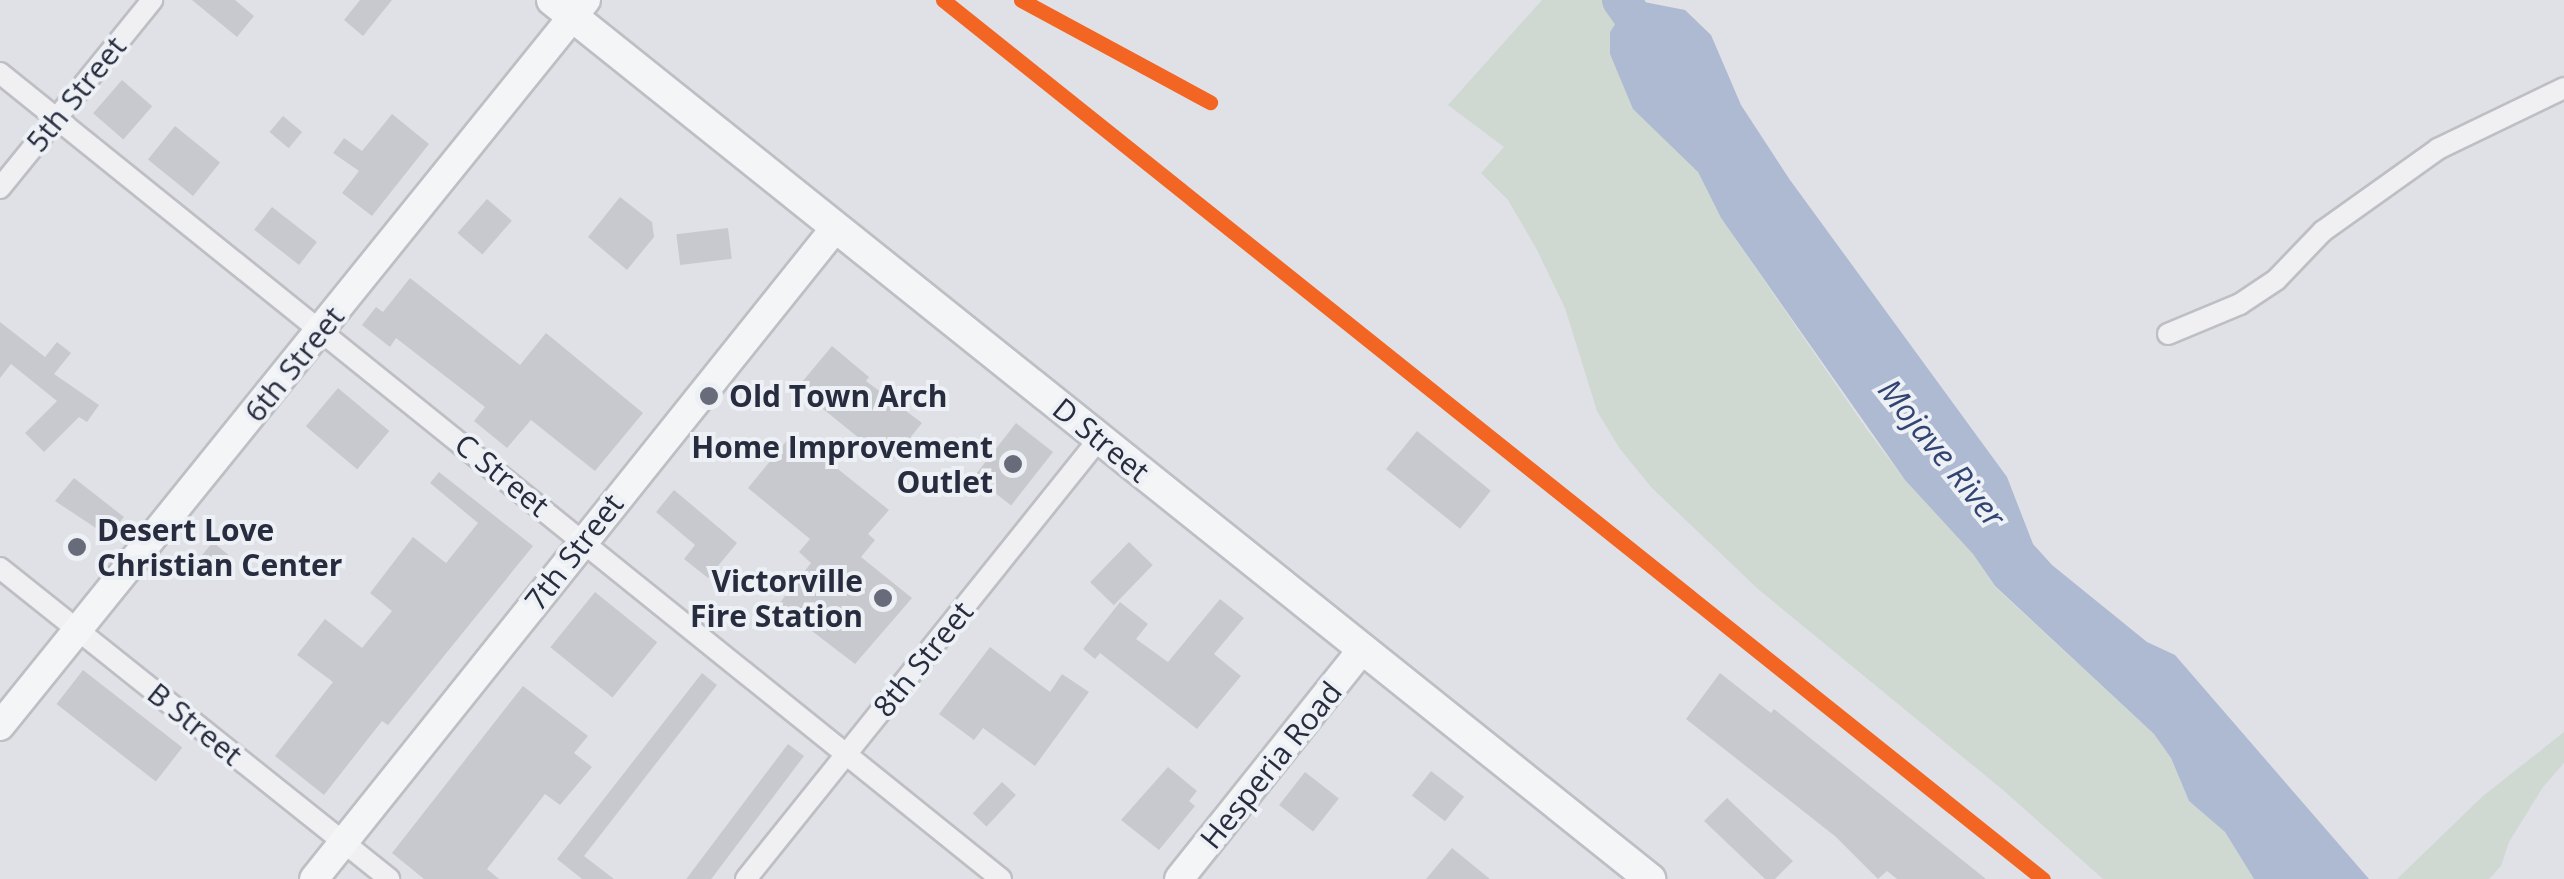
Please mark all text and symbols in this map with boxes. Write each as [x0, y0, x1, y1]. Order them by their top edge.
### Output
street label: 5th Street [19, 29, 133, 159]
street label: 6th Street [237, 299, 351, 429]
water label: Mojave River [1871, 371, 2013, 535]
place label: Old Town Arch [729, 378, 947, 414]
marker: Old Town Arch [698, 385, 720, 407]
street label: D Street [1046, 390, 1156, 490]
street label: C Street [448, 426, 556, 524]
place label: Home Improvement Outlet [691, 429, 993, 500]
marker: Home Improvement Outlet [1002, 453, 1024, 475]
street label: 7th Street [517, 487, 631, 617]
place label: Desert Love Christian Center [97, 512, 342, 582]
marker: Desert Love Christian Center [66, 536, 88, 558]
place label: Victorville Fire Station [690, 563, 863, 634]
marker: Victorville Fire Station [872, 587, 894, 609]
street label: 8th Street [866, 594, 980, 724]
street label: Hesperia Road [1193, 674, 1349, 856]
street label: B Street [141, 675, 249, 773]

